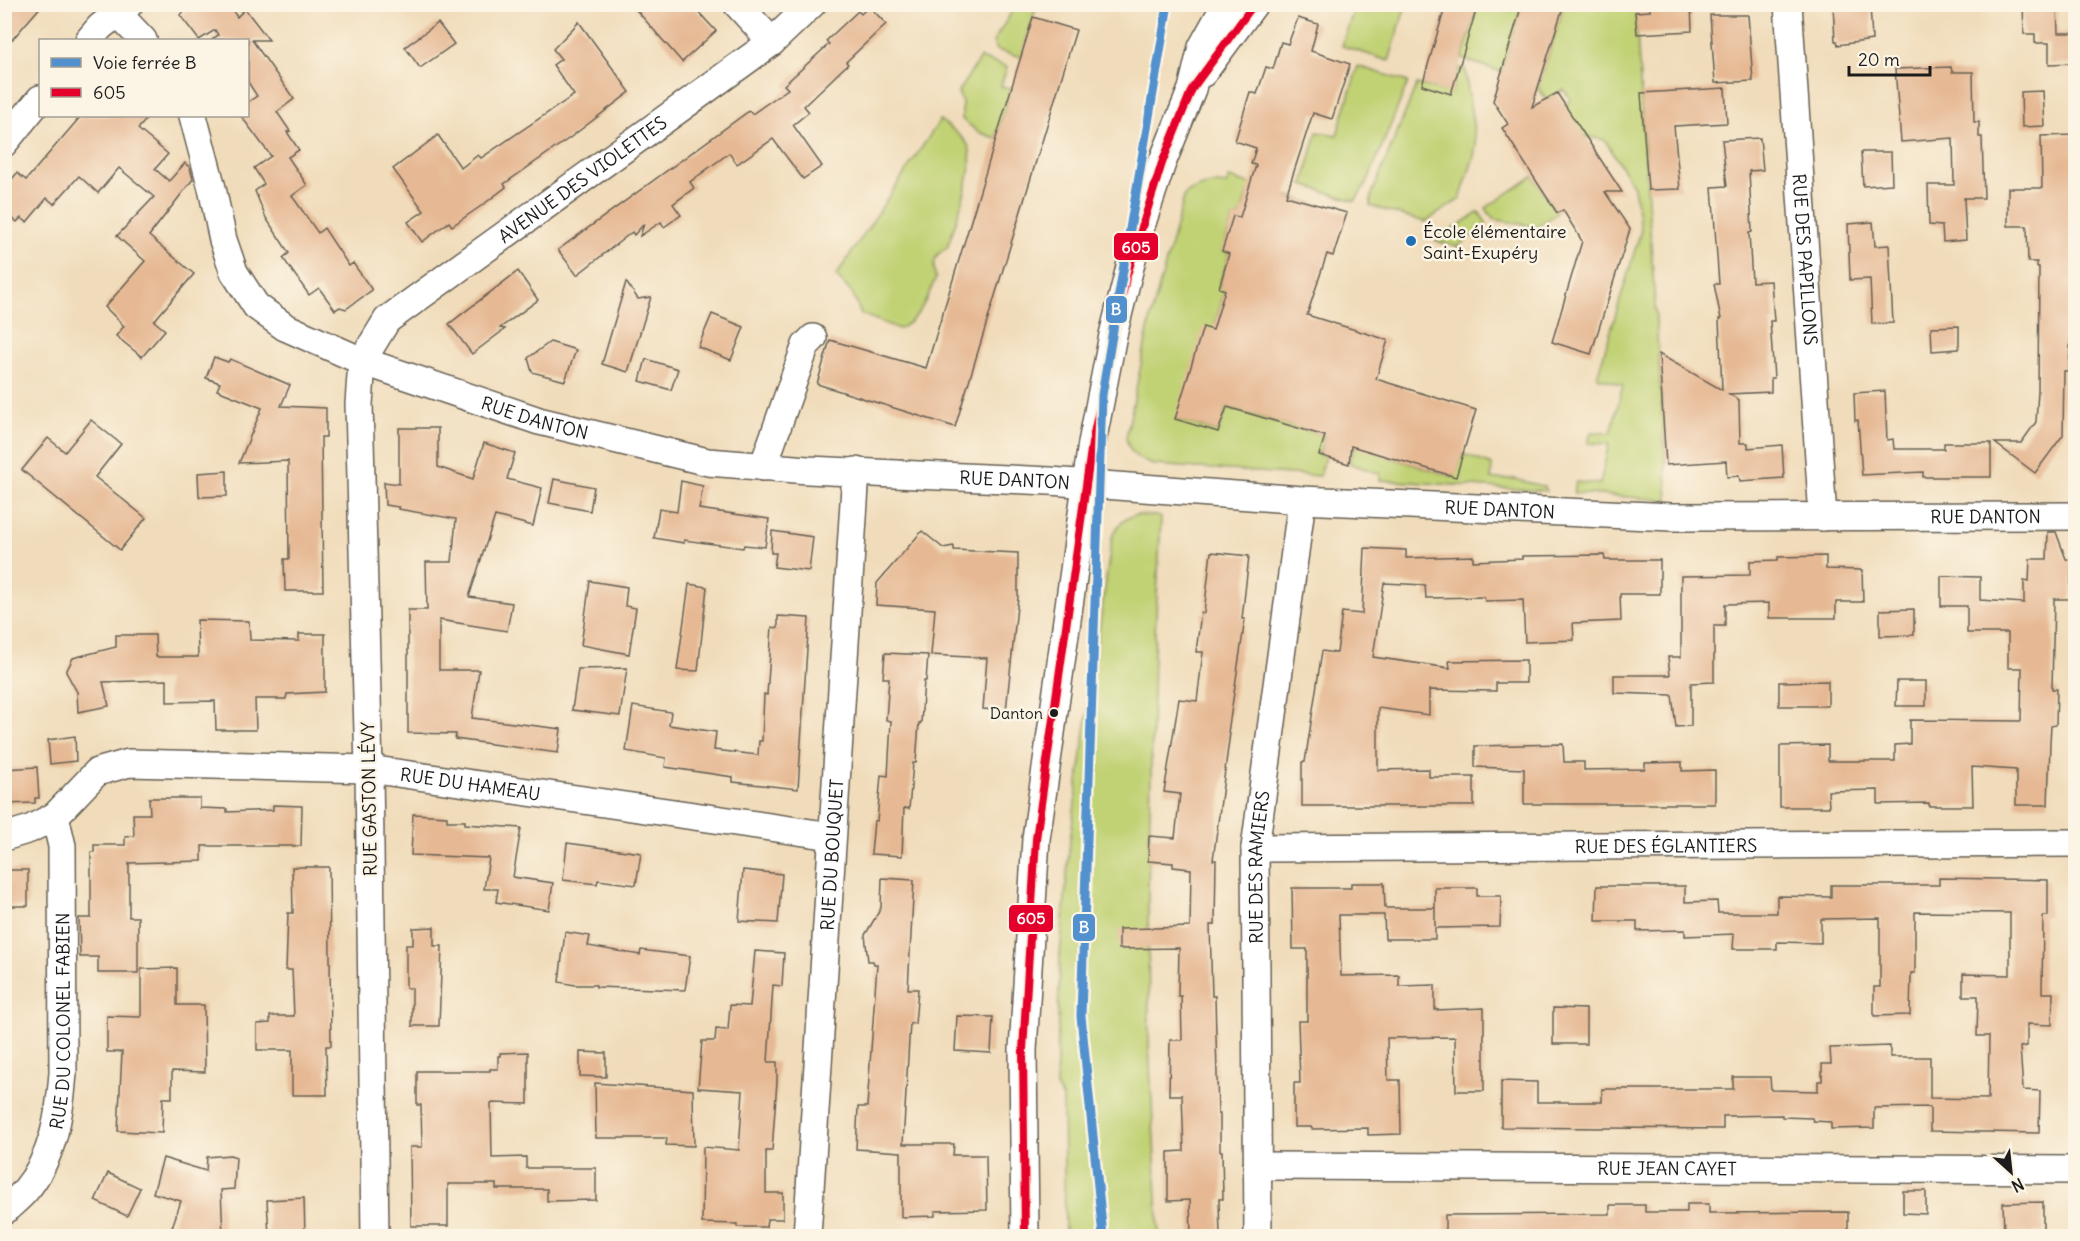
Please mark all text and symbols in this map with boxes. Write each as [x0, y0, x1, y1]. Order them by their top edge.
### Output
legend [39, 39, 249, 117]
scale bar [1849, 39, 1930, 77]
text: 20 m [1858, 48, 1900, 71]
text: Voie ferrée B [93, 51, 196, 74]
text: 605 [93, 81, 126, 104]
street label: AVENUE DES VIOLETTES [493, 110, 671, 248]
street label: RUE DES PAPILLONS [1788, 173, 1823, 346]
place label: École élémentaire Saint-Exupéry [1423, 220, 1566, 264]
line badge: 605 [1113, 232, 1159, 261]
marker: École élémentaire Saint-Exupéry [1404, 234, 1418, 248]
text: 605 [1122, 237, 1150, 257]
line badge: B [1105, 295, 1128, 324]
text: B [1111, 299, 1122, 319]
street label: RUE DANTON [478, 391, 591, 444]
street label: RUE DANTON [959, 465, 1071, 494]
street label: RUE DANTON [1444, 495, 1556, 523]
street label: RUE DANTON [1930, 505, 2041, 528]
place label: Danton [990, 703, 1043, 723]
marker: Danton [1048, 707, 1060, 719]
street label: RUE GASTON LÉVY [356, 722, 382, 876]
street label: RUE DU HAMEAU [399, 762, 542, 805]
street label: RUE DU BOUQUET [815, 778, 848, 931]
street label: RUE DES RAMIERS [1243, 789, 1274, 944]
street label: RUE DES ÉGLANTIERS [1575, 833, 1757, 858]
line badge: 605 [1008, 904, 1054, 933]
text: 605 [1017, 908, 1045, 928]
street label: RUE DU COLONEL FABIEN [44, 912, 75, 1132]
line badge: B [1072, 913, 1096, 942]
text: B [1079, 917, 1090, 937]
north arrow [1981, 1142, 2041, 1202]
street label: RUE JEAN CAYET [1597, 1156, 1737, 1180]
text: N [2008, 1174, 2027, 1197]

